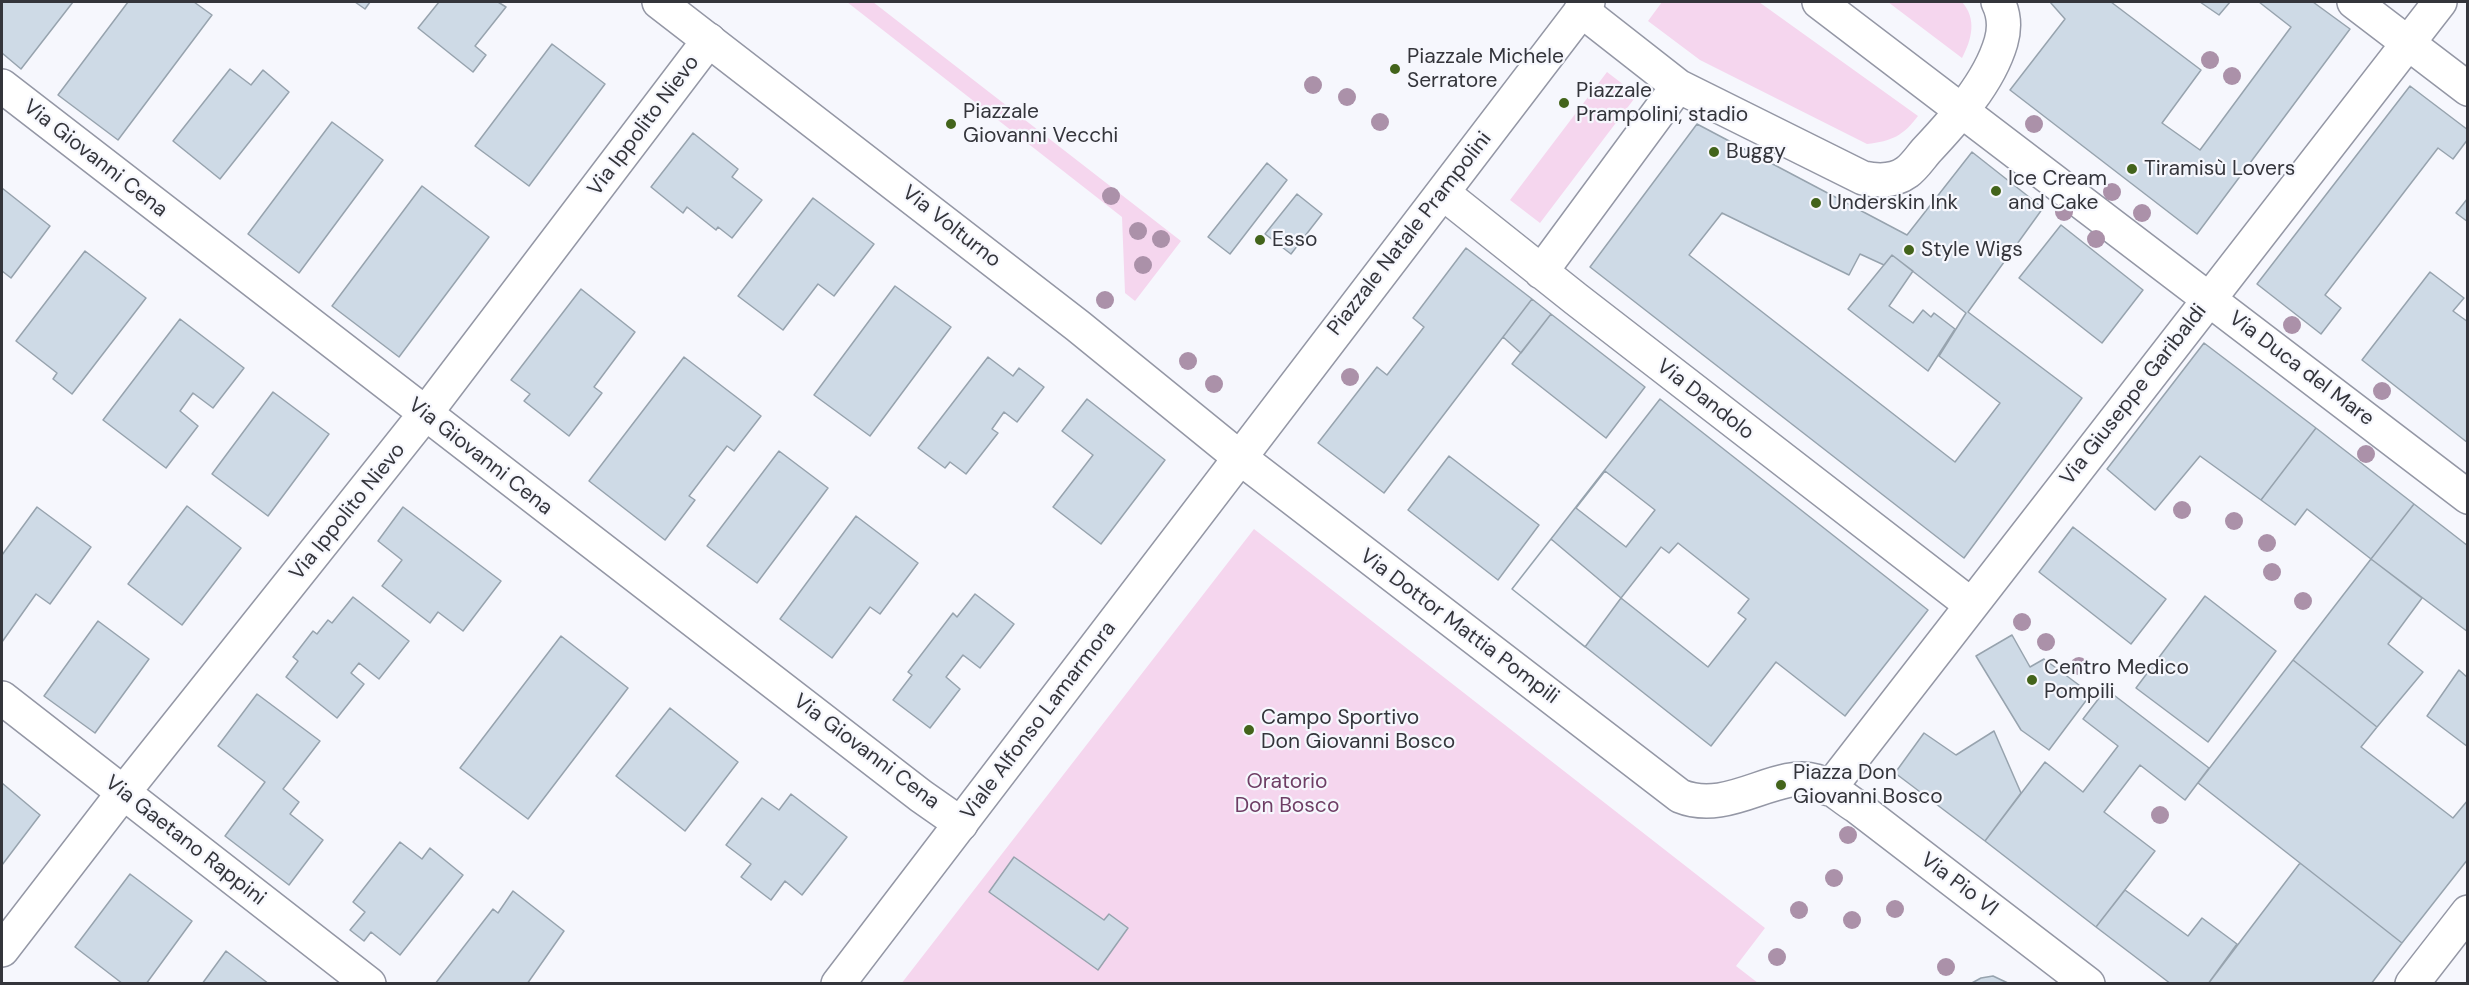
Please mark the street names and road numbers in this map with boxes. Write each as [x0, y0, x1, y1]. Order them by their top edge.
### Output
street label: Via Ippolito Nievo [583, 51, 705, 201]
street label: Via Giovanni Cena [18, 95, 172, 223]
street label: Piazzale Natale Prampolini [1323, 127, 1497, 341]
street label: Via Volturno [897, 181, 1005, 273]
street label: Via Giuseppe Garibaldi [2055, 299, 2213, 491]
street label: Via Duca del Mare [2223, 306, 2379, 432]
street label: Via Dandolo [1651, 354, 1759, 446]
street label: Via Giovanni Cena [403, 393, 557, 521]
street label: Via Ippolito Nievo [285, 438, 411, 586]
street label: Via Dottor Mattia Pompili [1355, 544, 1563, 710]
street label: Viale Alfonso Lamarmora [956, 617, 1122, 825]
street label: Via Giovanni Cena [788, 689, 944, 815]
street label: Via Gaetano Rappini [100, 770, 270, 912]
street label: Via Pio VI [1915, 848, 2003, 922]

